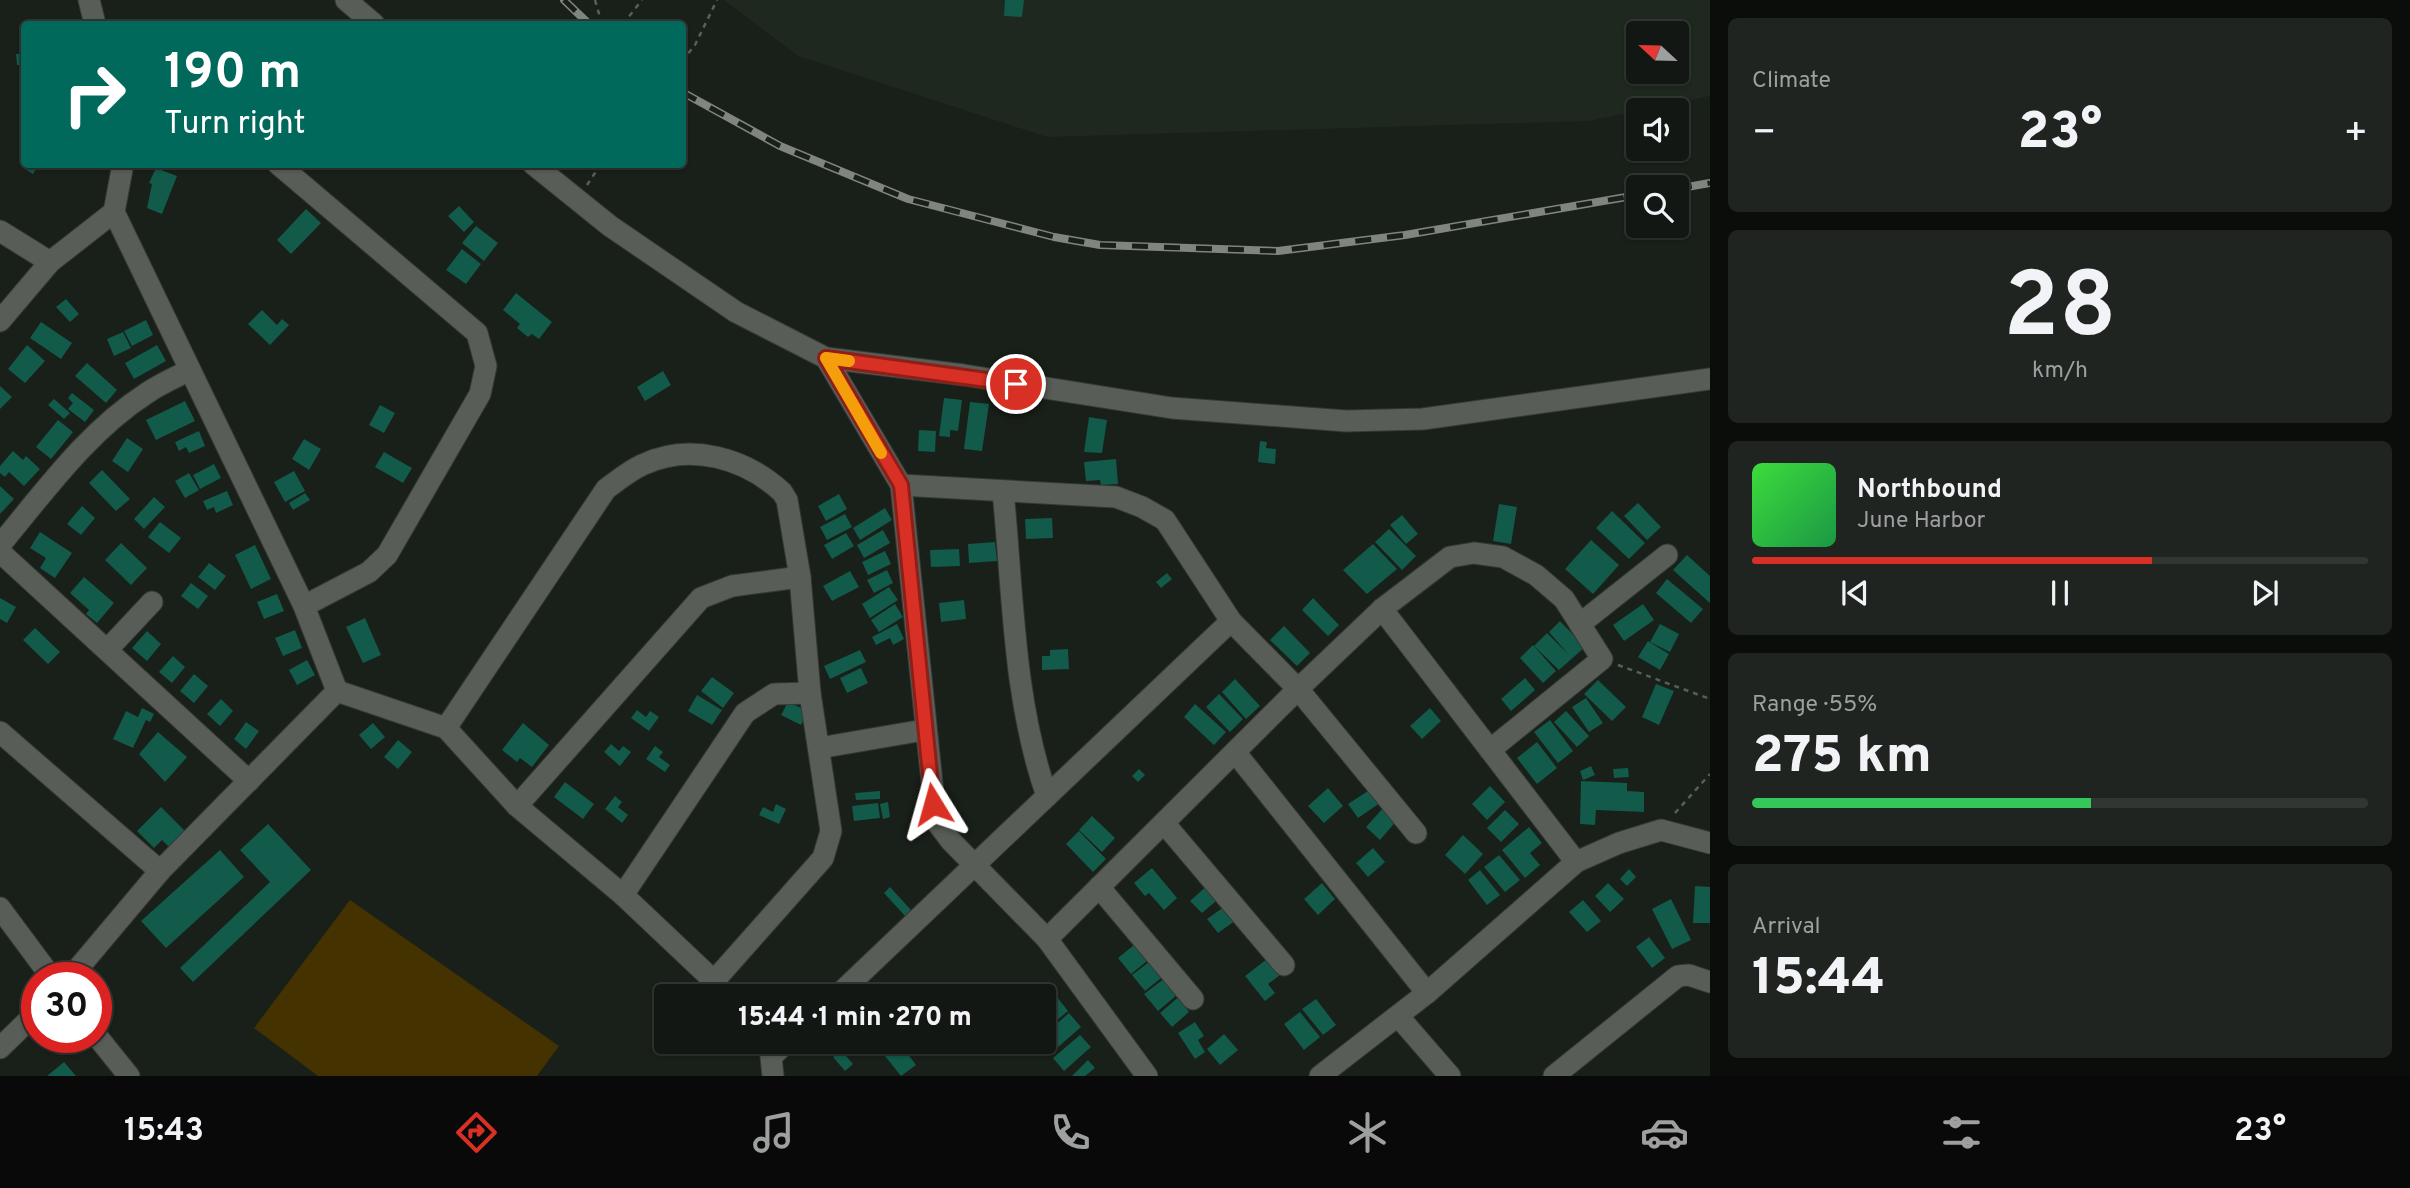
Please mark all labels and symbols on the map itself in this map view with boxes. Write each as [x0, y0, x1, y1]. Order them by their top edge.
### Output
north arrow [1626, 21, 1689, 84]
pin [986, 354, 1046, 414]
position arrow [896, 767, 970, 841]
speed limit sign: 30 [21, 962, 112, 1053]

